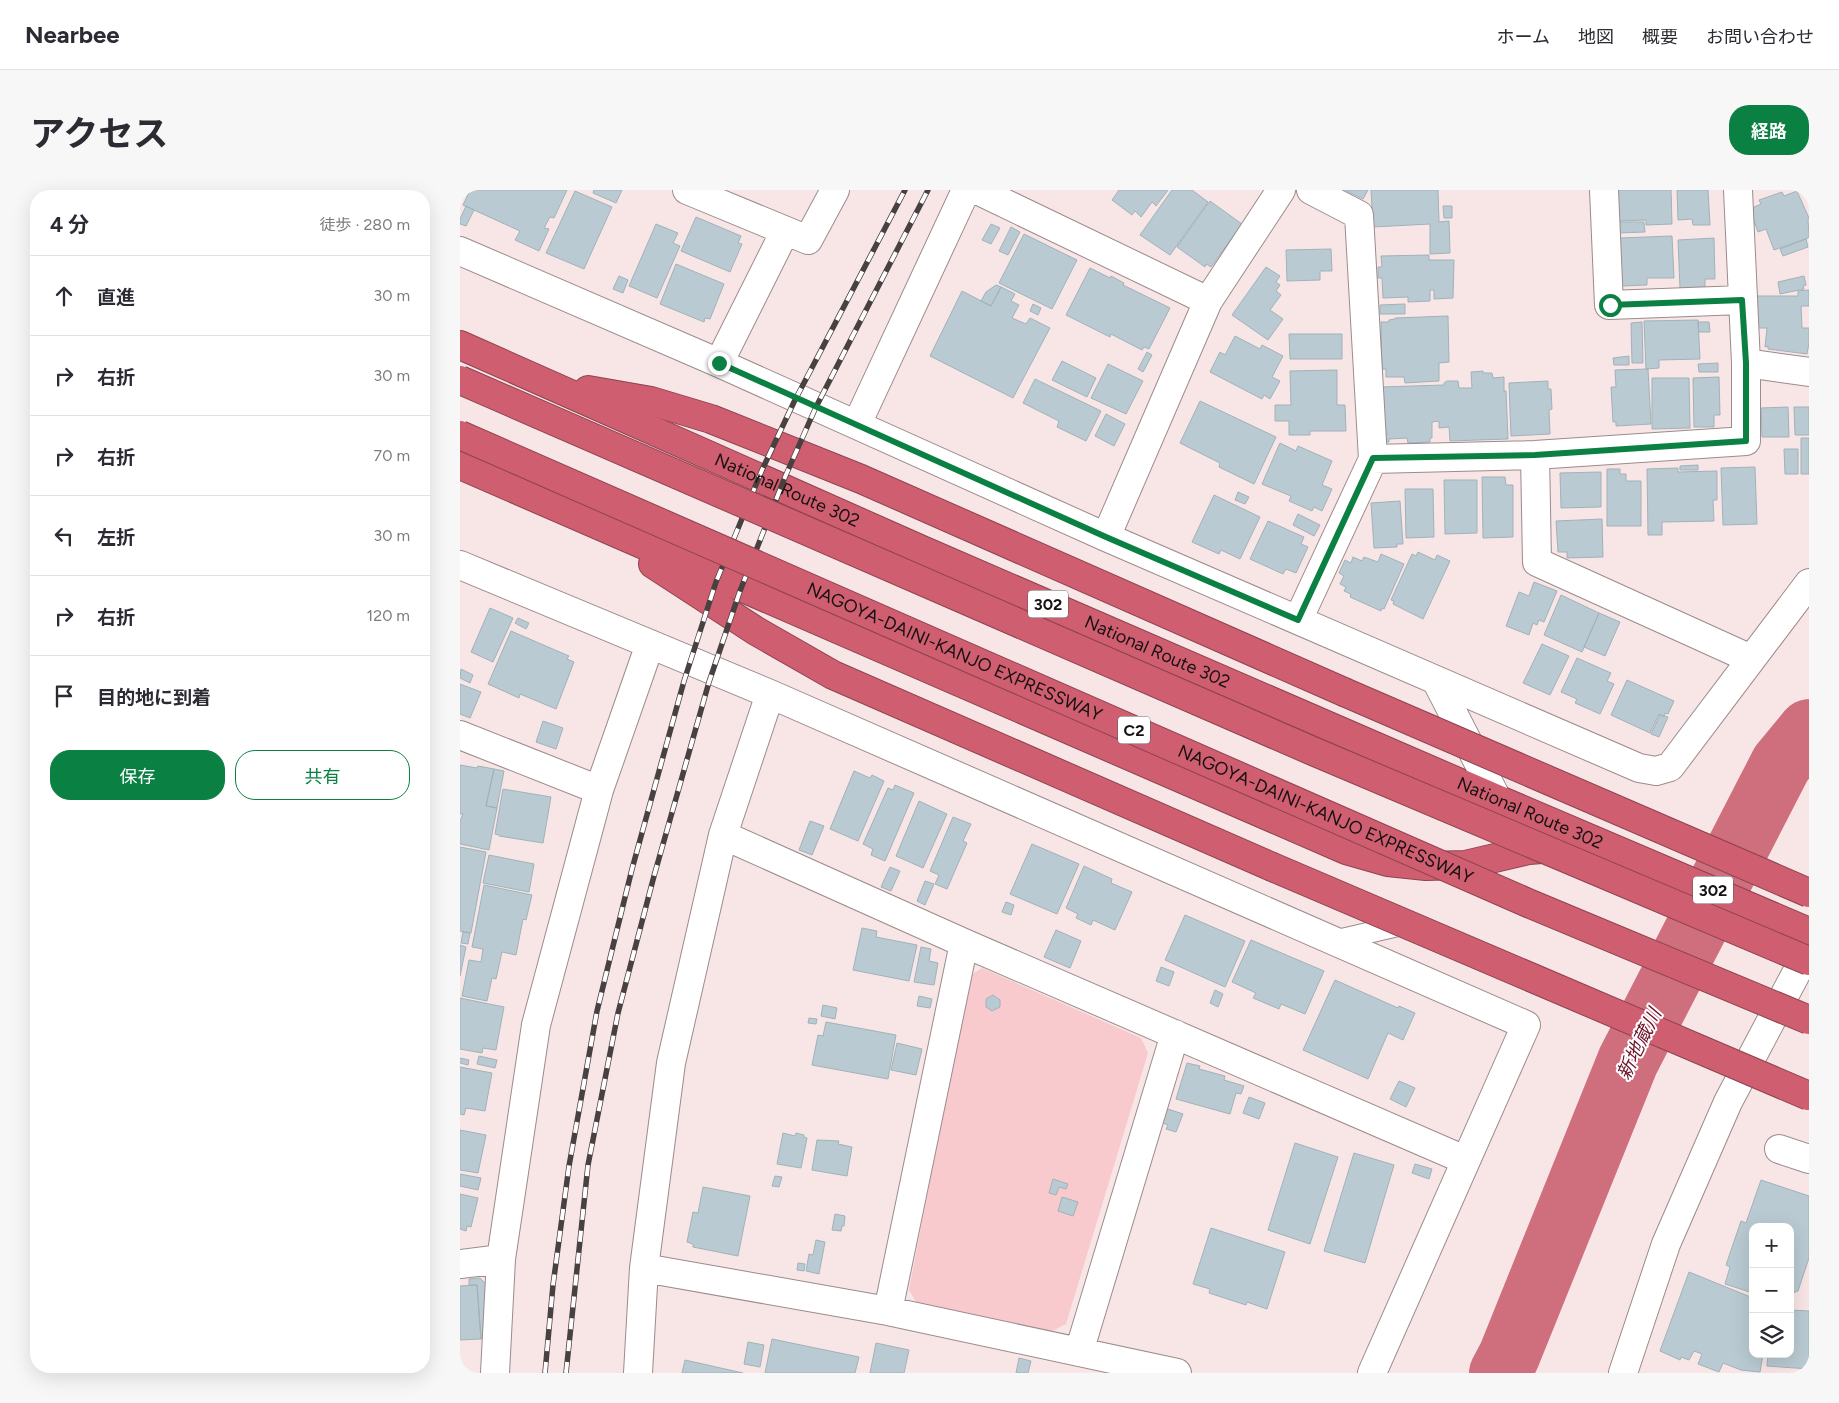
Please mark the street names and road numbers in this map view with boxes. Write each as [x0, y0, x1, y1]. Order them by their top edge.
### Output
street label: National Route 302 [711, 448, 863, 532]
street label: NAGOYA-DAINI-KANJO EXPRESSWAY [804, 577, 1106, 726]
road number: 302 [1028, 590, 1068, 618]
street label: National Route 302 [1081, 611, 1234, 693]
road number: C2 [1118, 716, 1150, 744]
street label: NAGOYA-DAINI-KANJO EXPRESSWAY [1175, 740, 1477, 889]
street label: National Route 302 [1454, 772, 1606, 854]
road number: 302 [1693, 876, 1733, 904]

